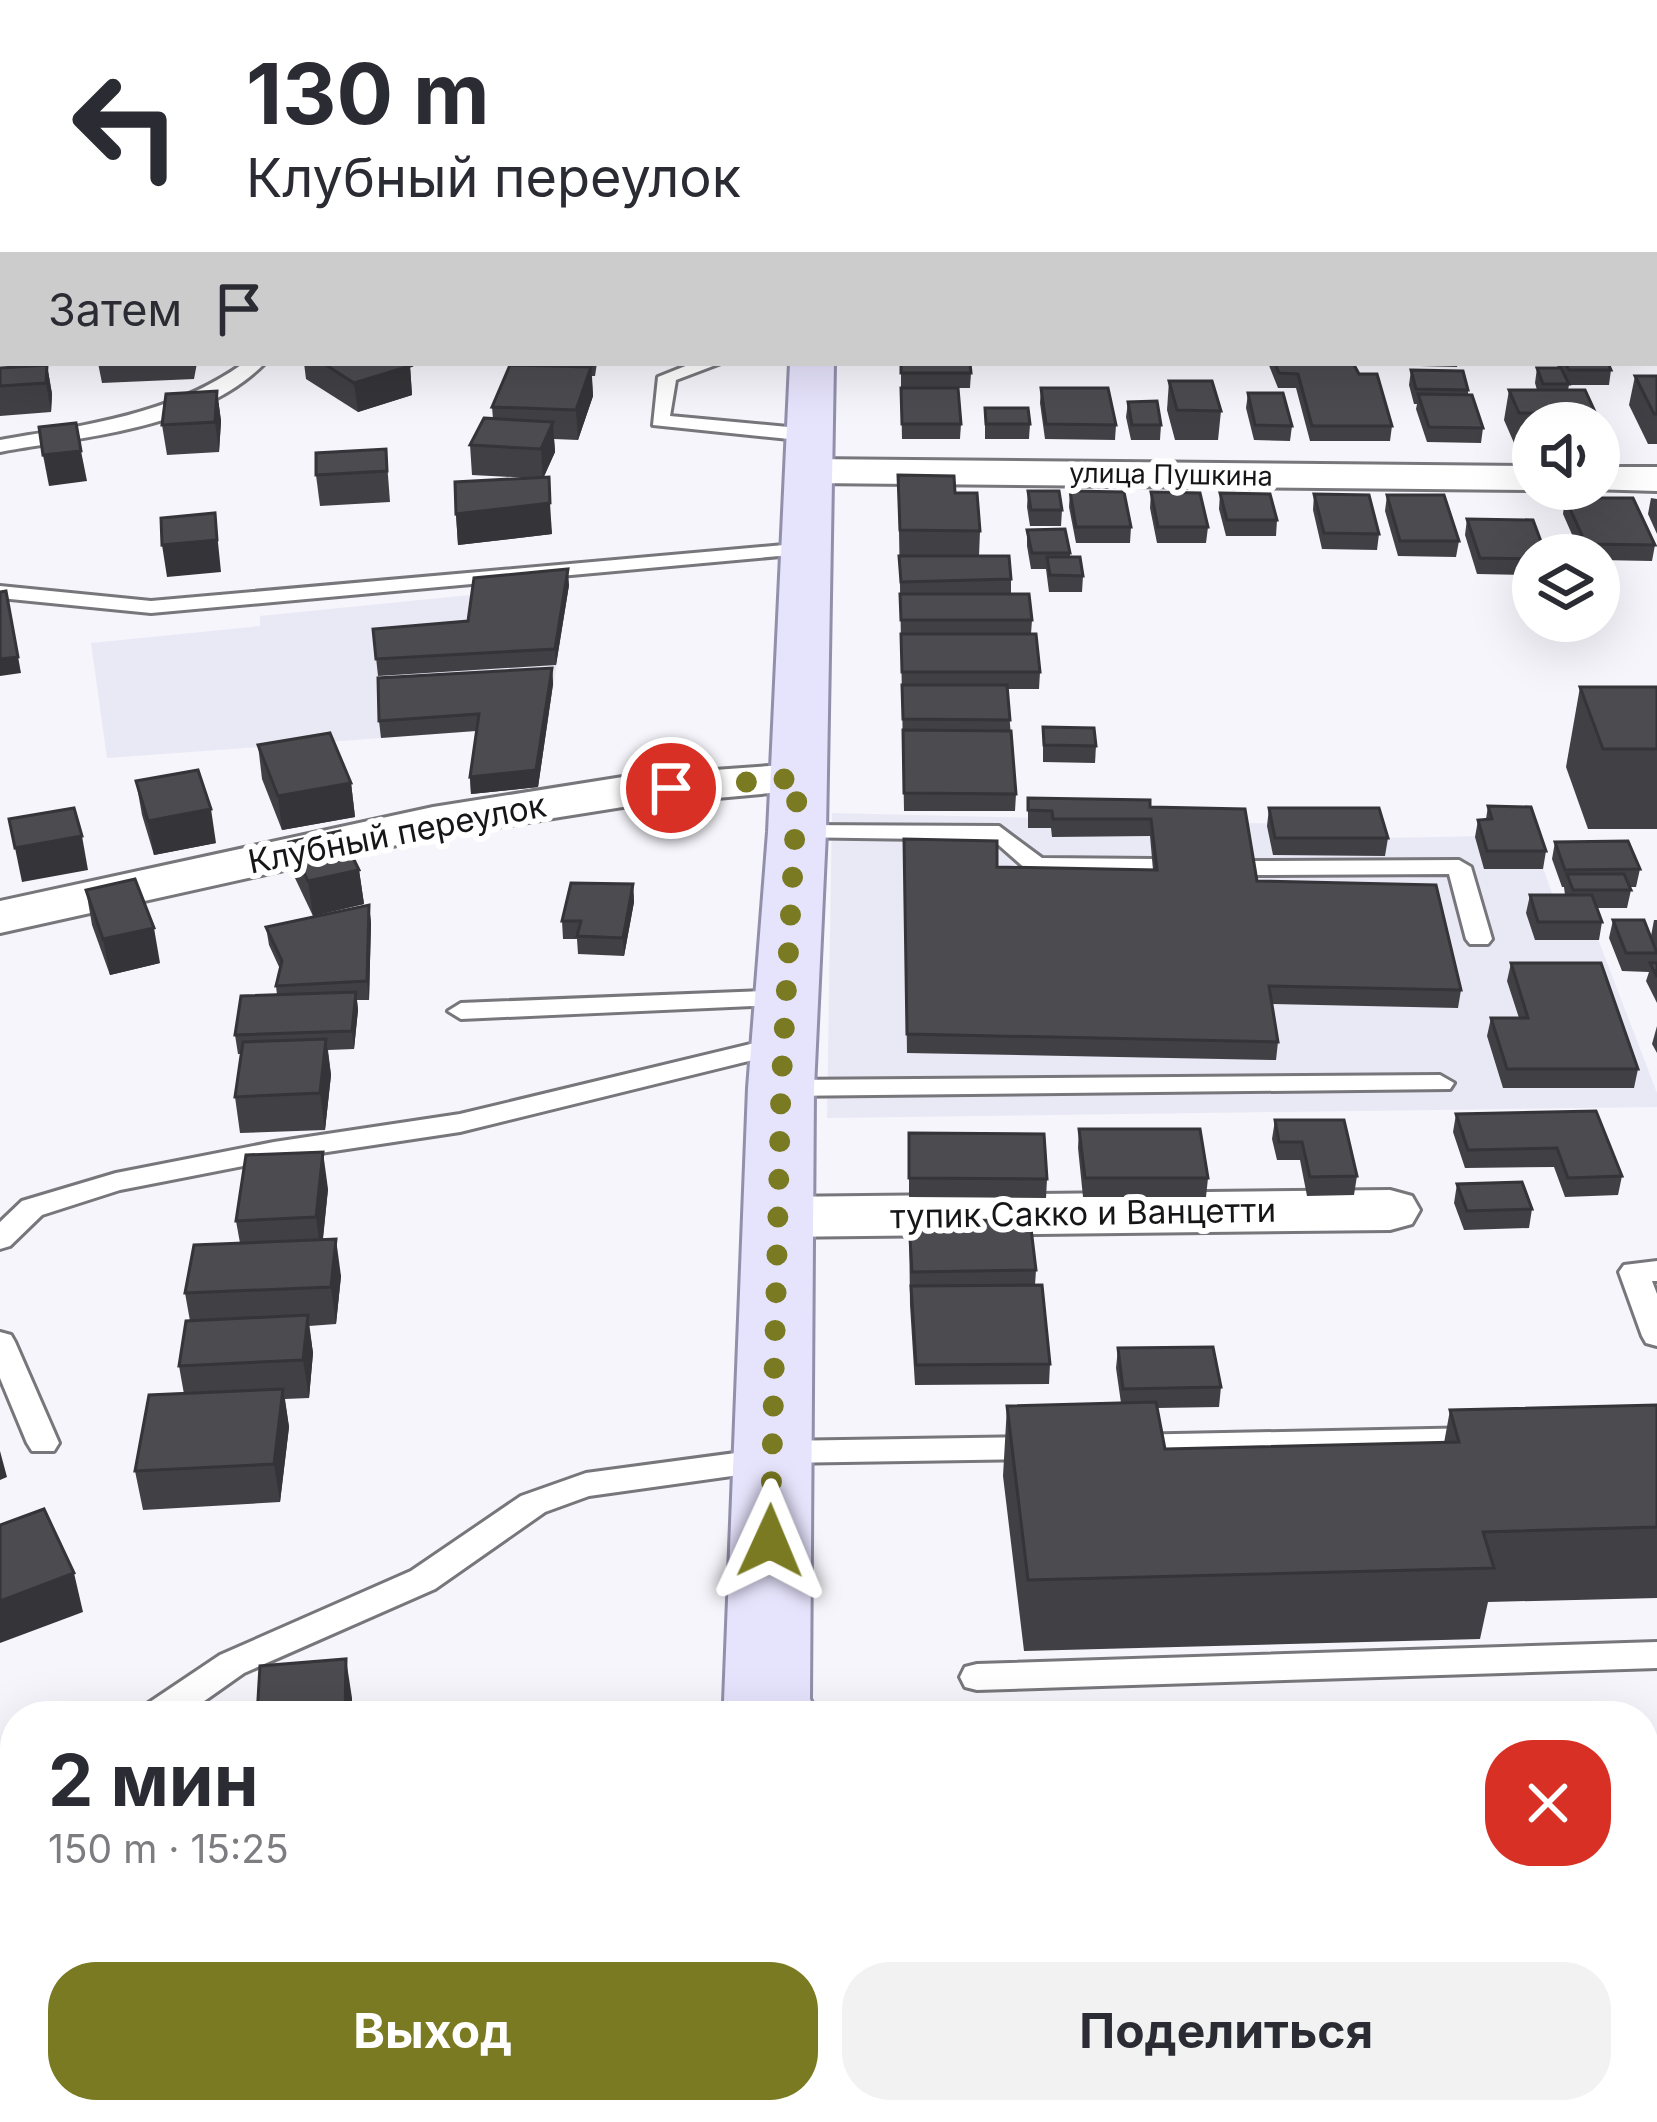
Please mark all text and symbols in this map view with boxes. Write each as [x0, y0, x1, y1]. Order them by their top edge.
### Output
text: 130 m [246, 43, 490, 144]
icon: left [48, 48, 204, 204]
text: Клубный переулок [246, 145, 741, 210]
icon: arrive [206, 276, 272, 342]
text: Затем [48, 282, 182, 337]
map controls [1512, 402, 1620, 642]
button: sound [1512, 402, 1620, 510]
street label: улица Пушкина [1069, 456, 1273, 493]
button: layers [1512, 534, 1620, 642]
pin [620, 737, 722, 839]
icon: arrive [638, 755, 704, 821]
street label: Клубный переулок [245, 784, 549, 881]
street label: тупик Сакко и Ванцетти [890, 1190, 1276, 1236]
position arrow [707, 1478, 833, 1604]
text: 2 мин [48, 1736, 259, 1823]
button: close [1485, 1740, 1611, 1866]
text: 150 m · 15:25 [48, 1825, 289, 1872]
button: Выход [48, 1962, 818, 2100]
button: Поделиться [842, 1962, 1611, 2100]

